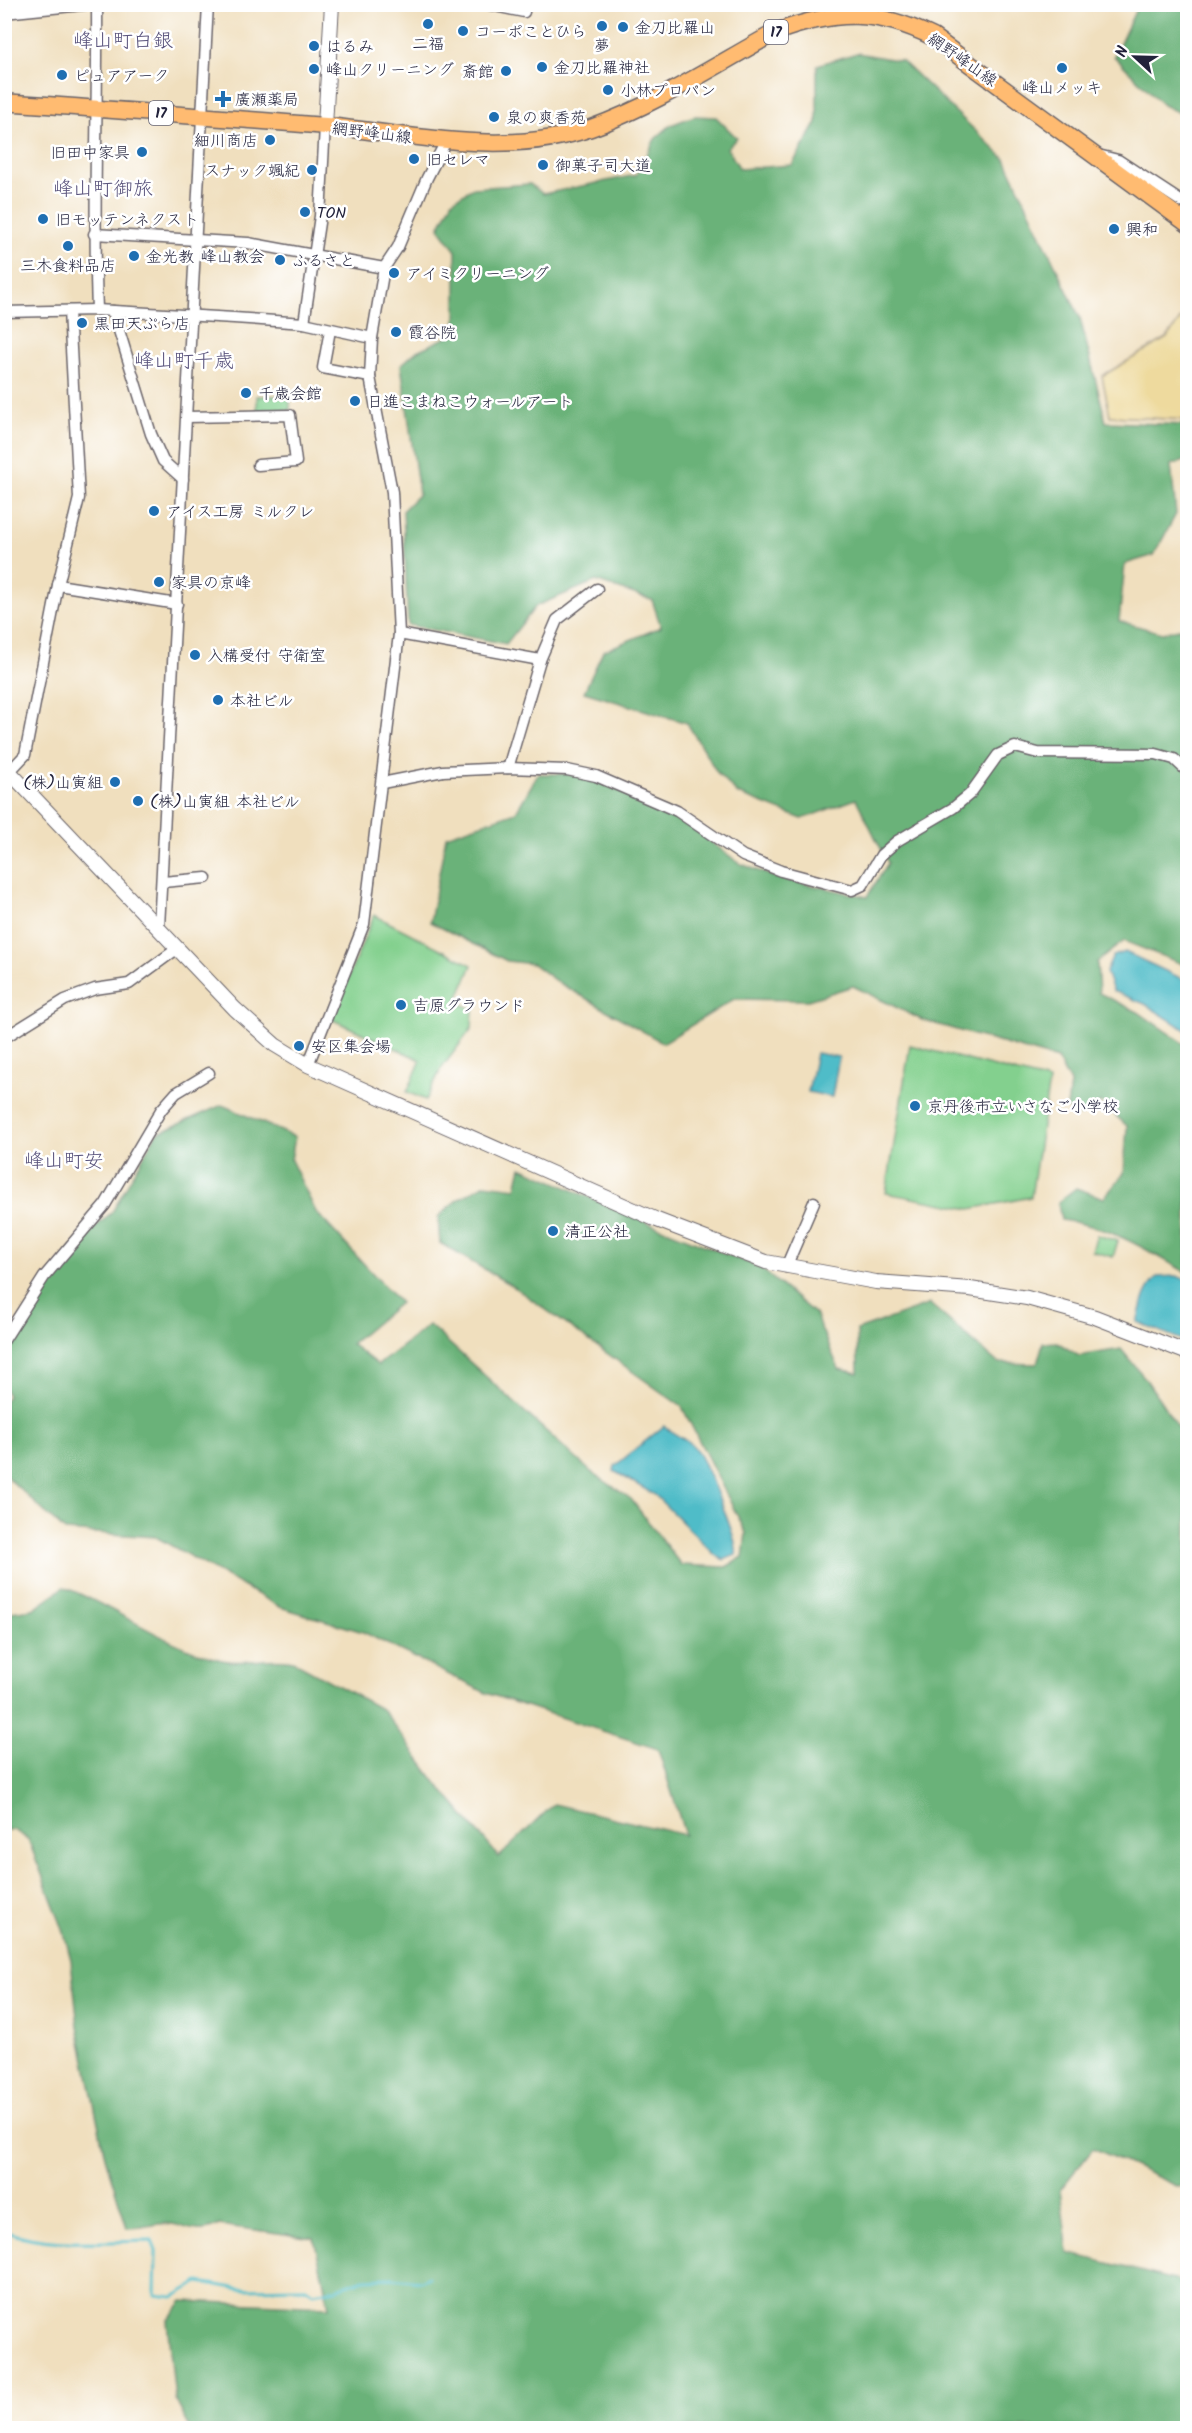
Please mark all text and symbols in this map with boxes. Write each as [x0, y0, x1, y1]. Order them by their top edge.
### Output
place label: 金刀比羅山 [635, 16, 715, 41]
marker: 二福 [421, 17, 435, 31]
marker: 夢 [595, 19, 609, 33]
place label: コーポことひら [475, 20, 587, 45]
marker: 金刀比羅山 [616, 20, 630, 34]
road number: 17 [764, 20, 788, 44]
marker: コーポことひら [456, 24, 470, 38]
district label: 峰山町白銀 [73, 26, 173, 58]
street label: 網野峰山線 [922, 27, 1002, 93]
north arrow [1105, 27, 1165, 87]
place label: 二福 [412, 32, 444, 57]
place label: 夢 [594, 34, 610, 59]
place label: はるみ [326, 35, 374, 60]
marker: はるみ [307, 39, 321, 53]
text: N [1109, 43, 1136, 61]
place label: 金刀比羅神社 [554, 56, 650, 81]
place label: 峰山クリーニング [326, 58, 454, 83]
place label: 斎館 [462, 60, 494, 85]
marker: 金刀比羅神社 [535, 60, 549, 74]
marker: 峰山メッキ [1055, 61, 1069, 75]
marker: 峰山クリーニング [307, 62, 321, 76]
place label: ピュアアーク [74, 64, 169, 89]
marker: 斎館 [499, 64, 513, 78]
marker: ピュアアーク [55, 68, 69, 82]
place label: 峰山メッキ [1022, 76, 1102, 101]
place label: 小林プロパン [620, 79, 716, 104]
marker: 小林プロパン [601, 83, 615, 97]
place label: 廣瀬薬局 [235, 88, 299, 113]
marker: 廣瀬薬局 [216, 92, 230, 106]
road number: 17 [149, 101, 173, 125]
place label: 泉の爽香苑 [506, 106, 586, 131]
marker: 泉の爽香苑 [487, 110, 501, 124]
street label: 網野峰山線 [331, 116, 413, 151]
place label: 細川商店 [194, 129, 258, 154]
marker: 細川商店 [263, 133, 277, 147]
place label: 旧田中家具 [50, 141, 130, 166]
marker: 旧田中家具 [135, 145, 149, 159]
place label: 旧セレマ [426, 148, 490, 173]
marker: 旧セレマ [407, 152, 421, 166]
place label: 御菓子司大道 [555, 154, 651, 179]
marker: 御菓子司大道 [536, 158, 550, 172]
place label: スナック颯紀 [204, 159, 300, 184]
marker: スナック颯紀 [305, 163, 319, 177]
district label: 峰山町御旅 [53, 174, 153, 206]
place label: TON [317, 201, 346, 226]
marker: TON [298, 205, 312, 219]
place label: 旧モッテンネクスト [55, 208, 199, 233]
marker: 旧モッテンネクスト [36, 212, 50, 226]
place label: 興和 [1126, 218, 1158, 243]
marker: 興和 [1107, 222, 1121, 236]
marker: 三木食料品店 [61, 239, 75, 253]
place label: 金光教 峰山教会 [146, 245, 264, 270]
marker: 金光教 峰山教会 [127, 249, 141, 263]
place label: ふるさと [292, 249, 355, 274]
marker: ふるさと [273, 253, 287, 267]
place label: 三木食料品店 [20, 254, 116, 279]
place label: アイミクリーニング [406, 262, 549, 287]
marker: アイミクリーニング [387, 266, 401, 280]
place label: 黒田天ぷら店 [94, 312, 190, 337]
marker: 黒田天ぷら店 [75, 316, 89, 330]
place label: 霞谷院 [408, 321, 456, 346]
marker: 霞谷院 [389, 325, 403, 339]
district label: 峰山町千歳 [134, 346, 234, 378]
place label: 千歳会館 [258, 382, 322, 407]
marker: 千歳会館 [239, 386, 253, 400]
place label: 日進こまねこウォールアート [367, 390, 573, 415]
marker: 日進こまねこウォールアート [348, 394, 362, 408]
place label: アイス工房 ミルクレ [166, 500, 315, 525]
marker: アイス工房 ミルクレ [147, 504, 161, 518]
place label: 家具の京峰 [171, 571, 251, 596]
marker: 家具の京峰 [152, 575, 166, 589]
place label: 入構受付 守衛室 [207, 644, 325, 669]
marker: 入構受付 守衛室 [188, 648, 202, 662]
place label: 本社ビル [230, 689, 294, 714]
marker: 本社ビル [211, 693, 225, 707]
place label: (株)山寅組 [23, 771, 103, 796]
marker: (株)山寅組 [108, 775, 122, 789]
place label: (株)山寅組 本社ビル [150, 790, 300, 815]
marker: (株)山寅組 本社ビル [131, 794, 145, 808]
place label: 吉原グラウンド [413, 994, 525, 1019]
marker: 吉原グラウンド [394, 998, 408, 1012]
place label: 安区集会場 [311, 1035, 391, 1060]
marker: 安区集会場 [292, 1039, 306, 1053]
place label: 京丹後市立いさなご小学校 [927, 1095, 1118, 1120]
marker: 京丹後市立いさなご小学校 [908, 1099, 922, 1113]
district label: 峰山町安 [24, 1146, 104, 1178]
place label: 清正公社 [565, 1220, 629, 1245]
marker: 清正公社 [546, 1224, 560, 1238]

